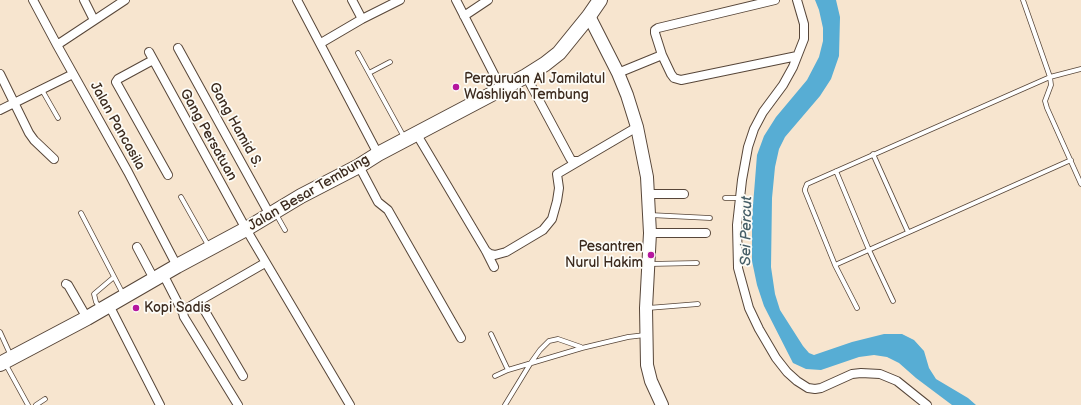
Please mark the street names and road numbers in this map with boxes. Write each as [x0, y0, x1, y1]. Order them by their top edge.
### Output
street label: Jalan Pancasila [86, 79, 148, 173]
street label: Gang Hamid S. [205, 80, 265, 170]
street label: Gang Persatuan [176, 86, 240, 184]
street label: Jalan Besar Tembung [245, 151, 373, 235]

